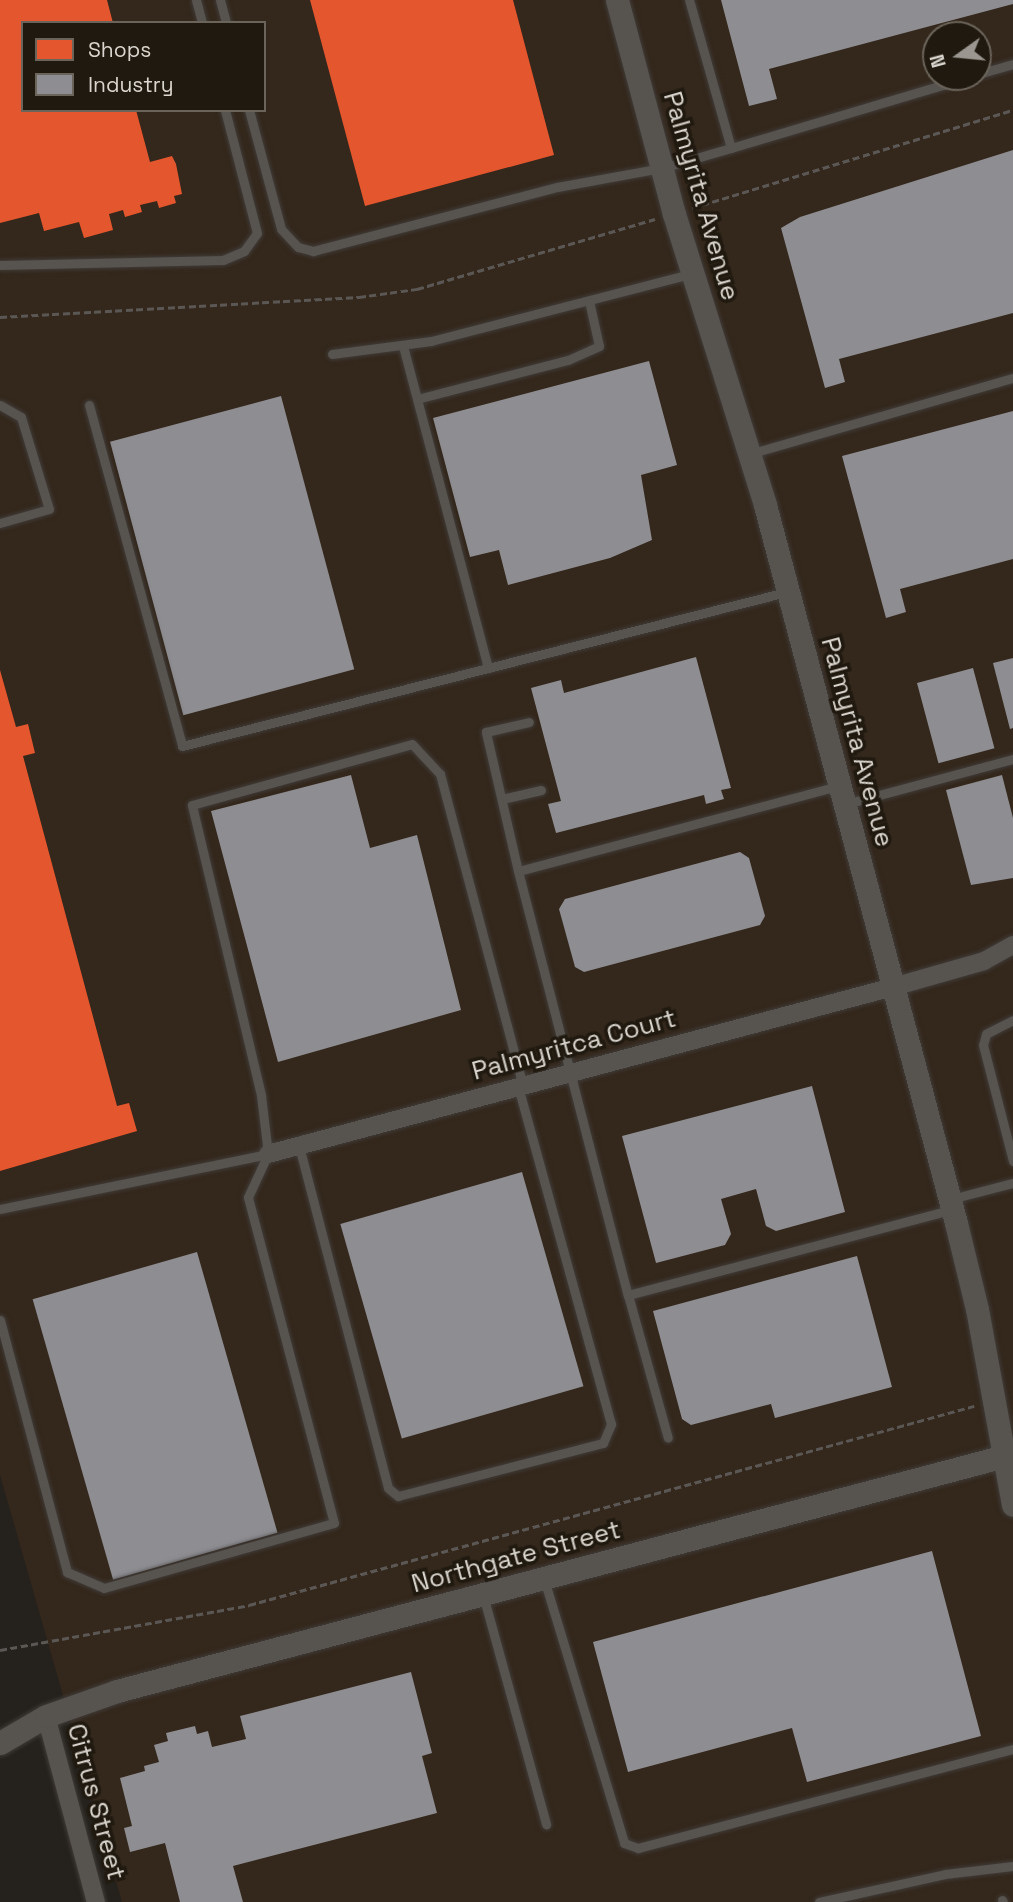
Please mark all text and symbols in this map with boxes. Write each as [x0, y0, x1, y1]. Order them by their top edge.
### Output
legend [21, 21, 266, 112]
north arrow [922, 21, 992, 91]
text: Shops [88, 36, 151, 63]
text: N [924, 52, 952, 70]
text: Industry [88, 71, 174, 98]
street label: Palmyrita Avenue [656, 88, 746, 304]
street label: Palmyrita Avenue [814, 634, 900, 850]
street label: Palmyritca Court [469, 1003, 679, 1087]
street label: Northgate Street [408, 1514, 624, 1600]
street label: Citrus Street [60, 1720, 132, 1884]

